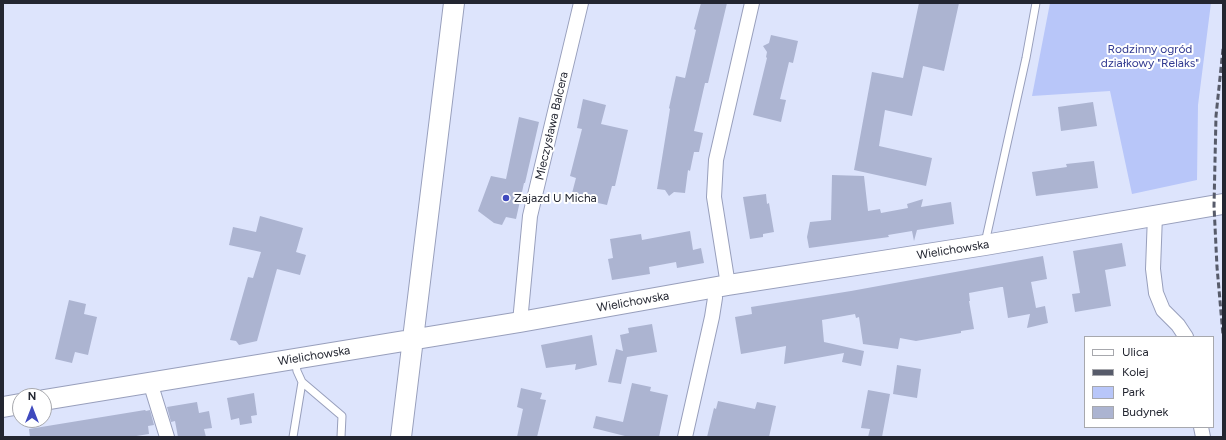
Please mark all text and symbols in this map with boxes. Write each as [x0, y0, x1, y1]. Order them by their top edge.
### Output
park label: Rodzinny ogród działkowy "Relaks" [1101, 42, 1199, 70]
street label: Mieczysława Balcera [533, 70, 571, 182]
place label: Zajazd U Micha [514, 191, 597, 205]
marker: Zajazd U Micha [501, 193, 511, 203]
street label: Wielichowska [916, 237, 990, 263]
street label: Wielichowska [596, 289, 670, 315]
legend [1084, 336, 1214, 428]
street label: Wielichowska [277, 343, 351, 369]
text: Ulica [1122, 345, 1149, 359]
text: Kolej [1122, 365, 1149, 379]
text: Park [1122, 385, 1145, 399]
north arrow [12, 388, 52, 428]
text: N [28, 390, 36, 403]
text: Budynek [1122, 405, 1168, 419]

